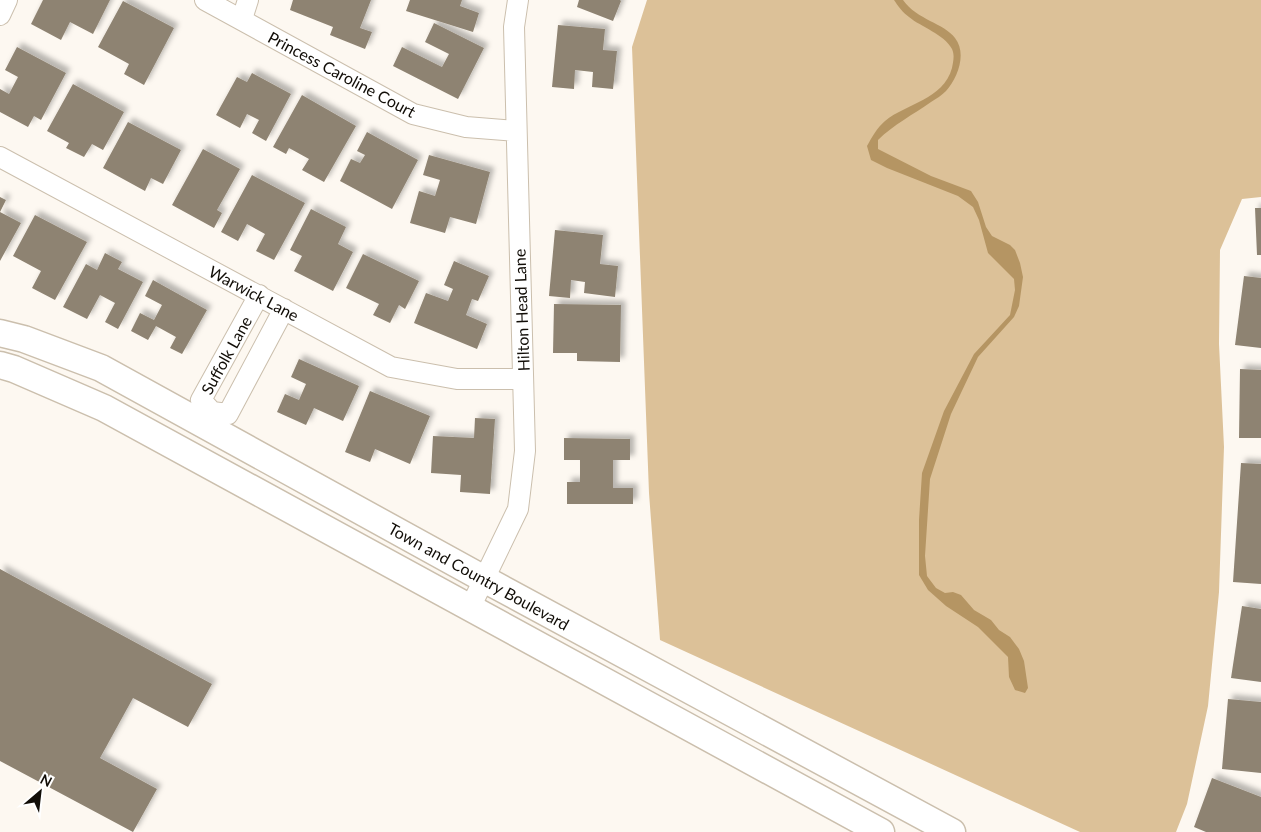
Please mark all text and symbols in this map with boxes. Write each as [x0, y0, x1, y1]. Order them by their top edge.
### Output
street label: Princess Caroline Court [265, 27, 419, 121]
street label: Hilton Head Lane [509, 248, 533, 372]
street label: Warwick Lane [206, 261, 302, 325]
street label: Suffolk Lane [197, 313, 255, 397]
street label: Town and Country Boulevard [385, 518, 573, 634]
north arrow [15, 767, 65, 817]
text: N [38, 770, 55, 790]

